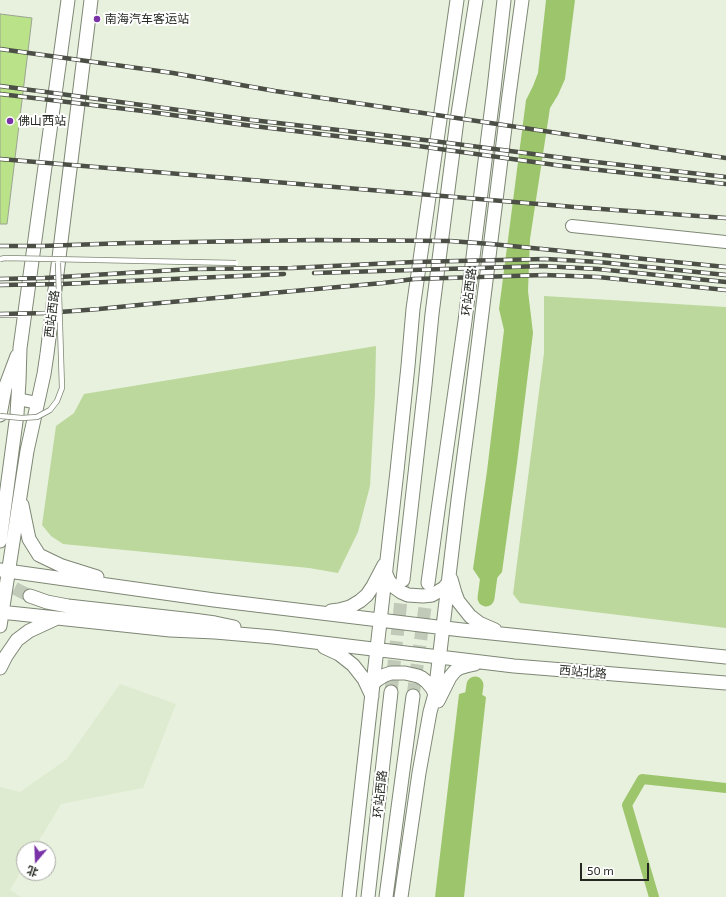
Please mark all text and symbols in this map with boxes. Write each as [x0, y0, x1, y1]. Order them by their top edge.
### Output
place label: 南海汽车客运站 [105, 12, 189, 26]
marker: 南海汽车客运站 [92, 14, 102, 24]
place label: 佛山西站 [18, 114, 66, 128]
marker: 佛山西站 [5, 116, 15, 126]
street label: 环站西路 [459, 267, 479, 317]
street label: 西站西路 [42, 289, 62, 339]
street label: 西站北路 [558, 663, 608, 681]
street label: 环站西路 [370, 769, 390, 819]
north arrow [16, 841, 56, 881]
scale bar [582, 855, 651, 881]
text: 50 m [587, 863, 614, 877]
text: 北 [25, 864, 40, 880]

